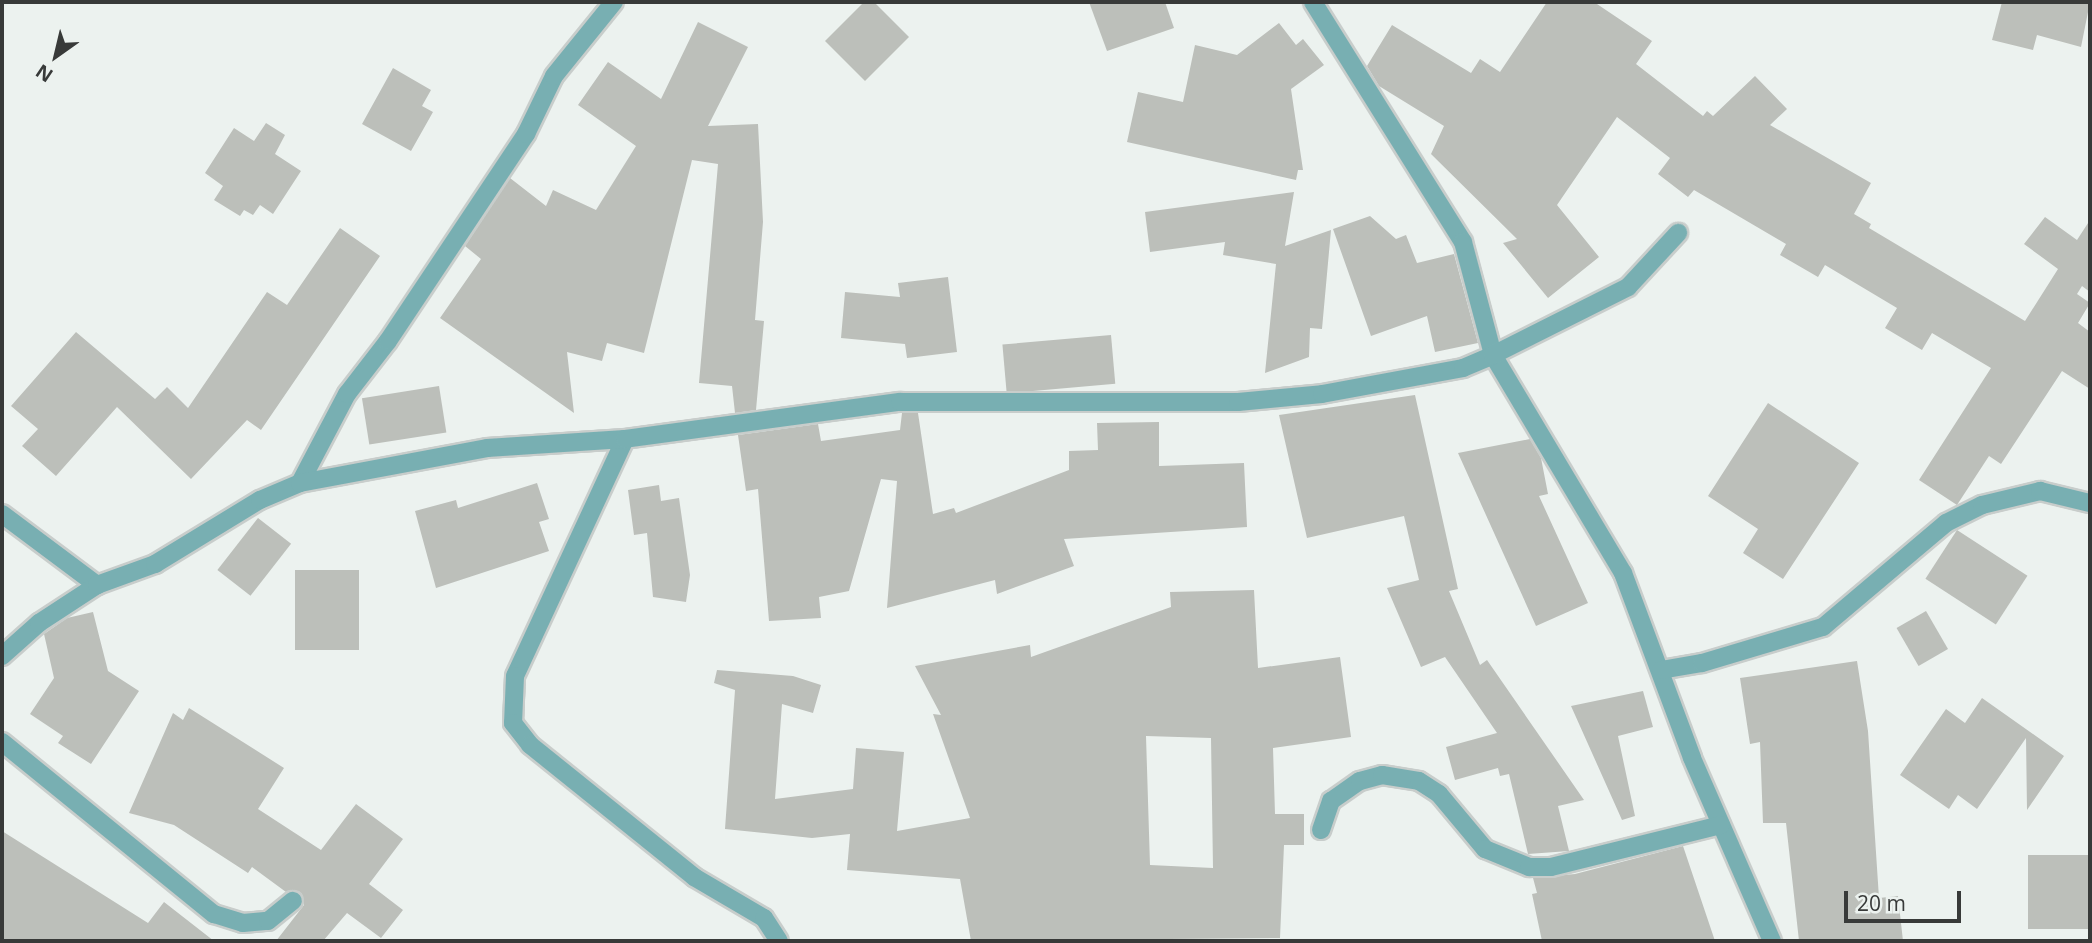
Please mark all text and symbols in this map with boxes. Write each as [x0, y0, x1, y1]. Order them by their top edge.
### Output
north arrow [21, 21, 91, 91]
text: N [31, 58, 58, 89]
scale bar [1847, 876, 1964, 920]
text: 20 m [1857, 889, 1906, 917]

